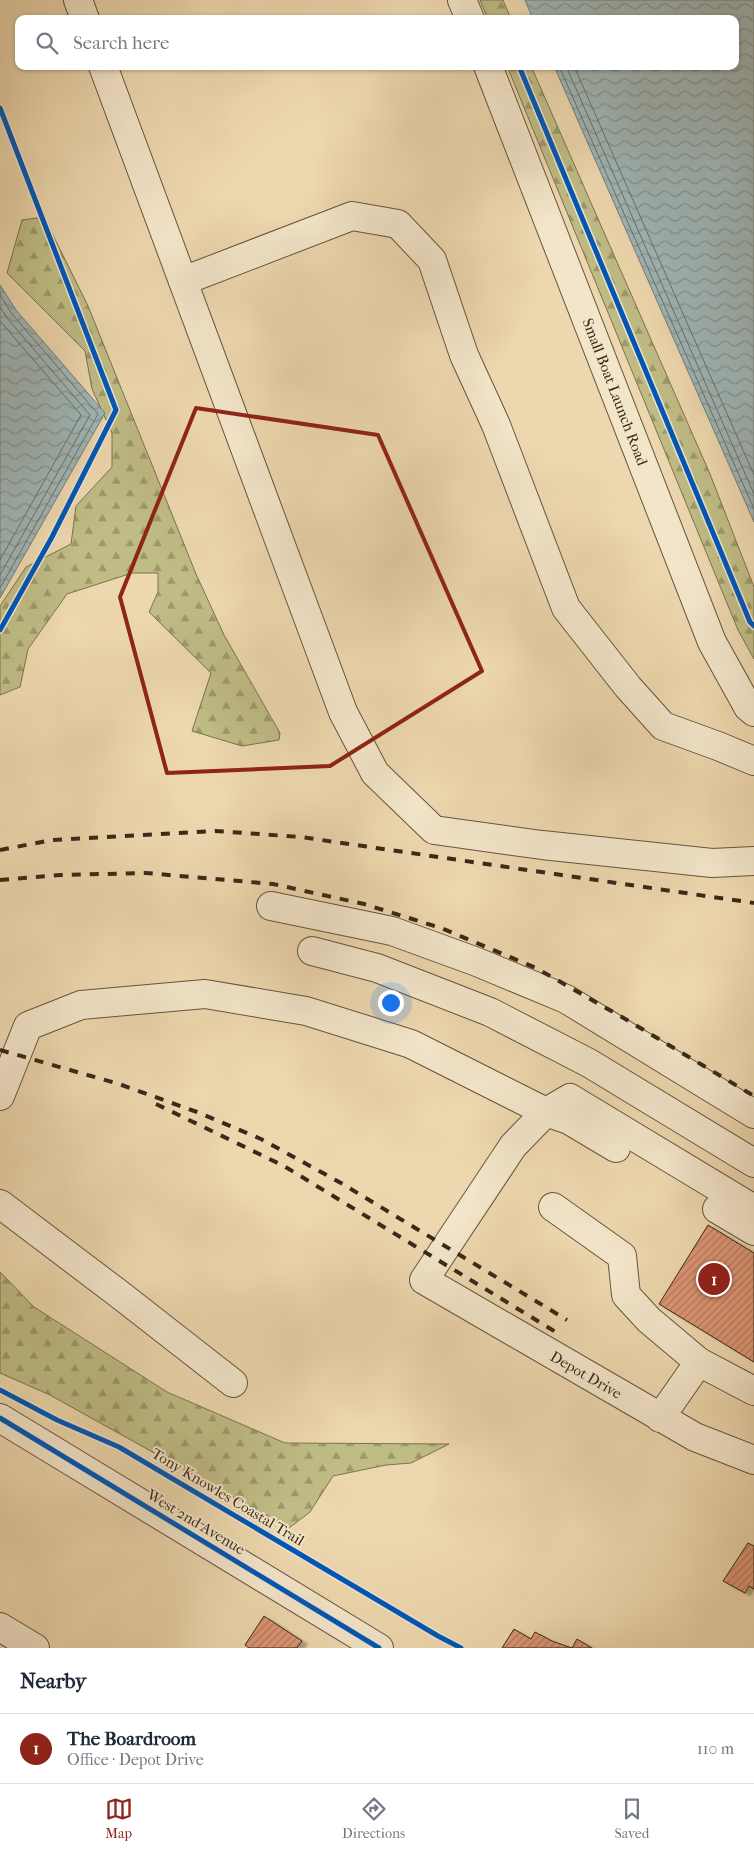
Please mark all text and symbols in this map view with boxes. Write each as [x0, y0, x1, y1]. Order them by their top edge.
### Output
search box [15, 15, 739, 70]
icon: search [33, 29, 61, 57]
text: Search here [73, 32, 169, 54]
street label: Small Boat Launch Road [579, 316, 652, 469]
your location [378, 990, 404, 1016]
pin: 1 [698, 1260, 730, 1298]
street label: Depot Drive [547, 1347, 626, 1403]
street label: Tony Knowles Coastal Trail [149, 1444, 307, 1550]
street label: West 2nd Avenue [143, 1485, 249, 1559]
text: Nearby [20, 1669, 86, 1693]
text: The Boardroom [67, 1728, 196, 1750]
text: 1 [33, 1739, 39, 1758]
text: 110 m [697, 1739, 734, 1758]
text: Office · Depot Drive [67, 1750, 204, 1769]
tab: Map [105, 1795, 133, 1842]
tab: Directions [342, 1795, 405, 1842]
tab: Saved [615, 1795, 649, 1842]

